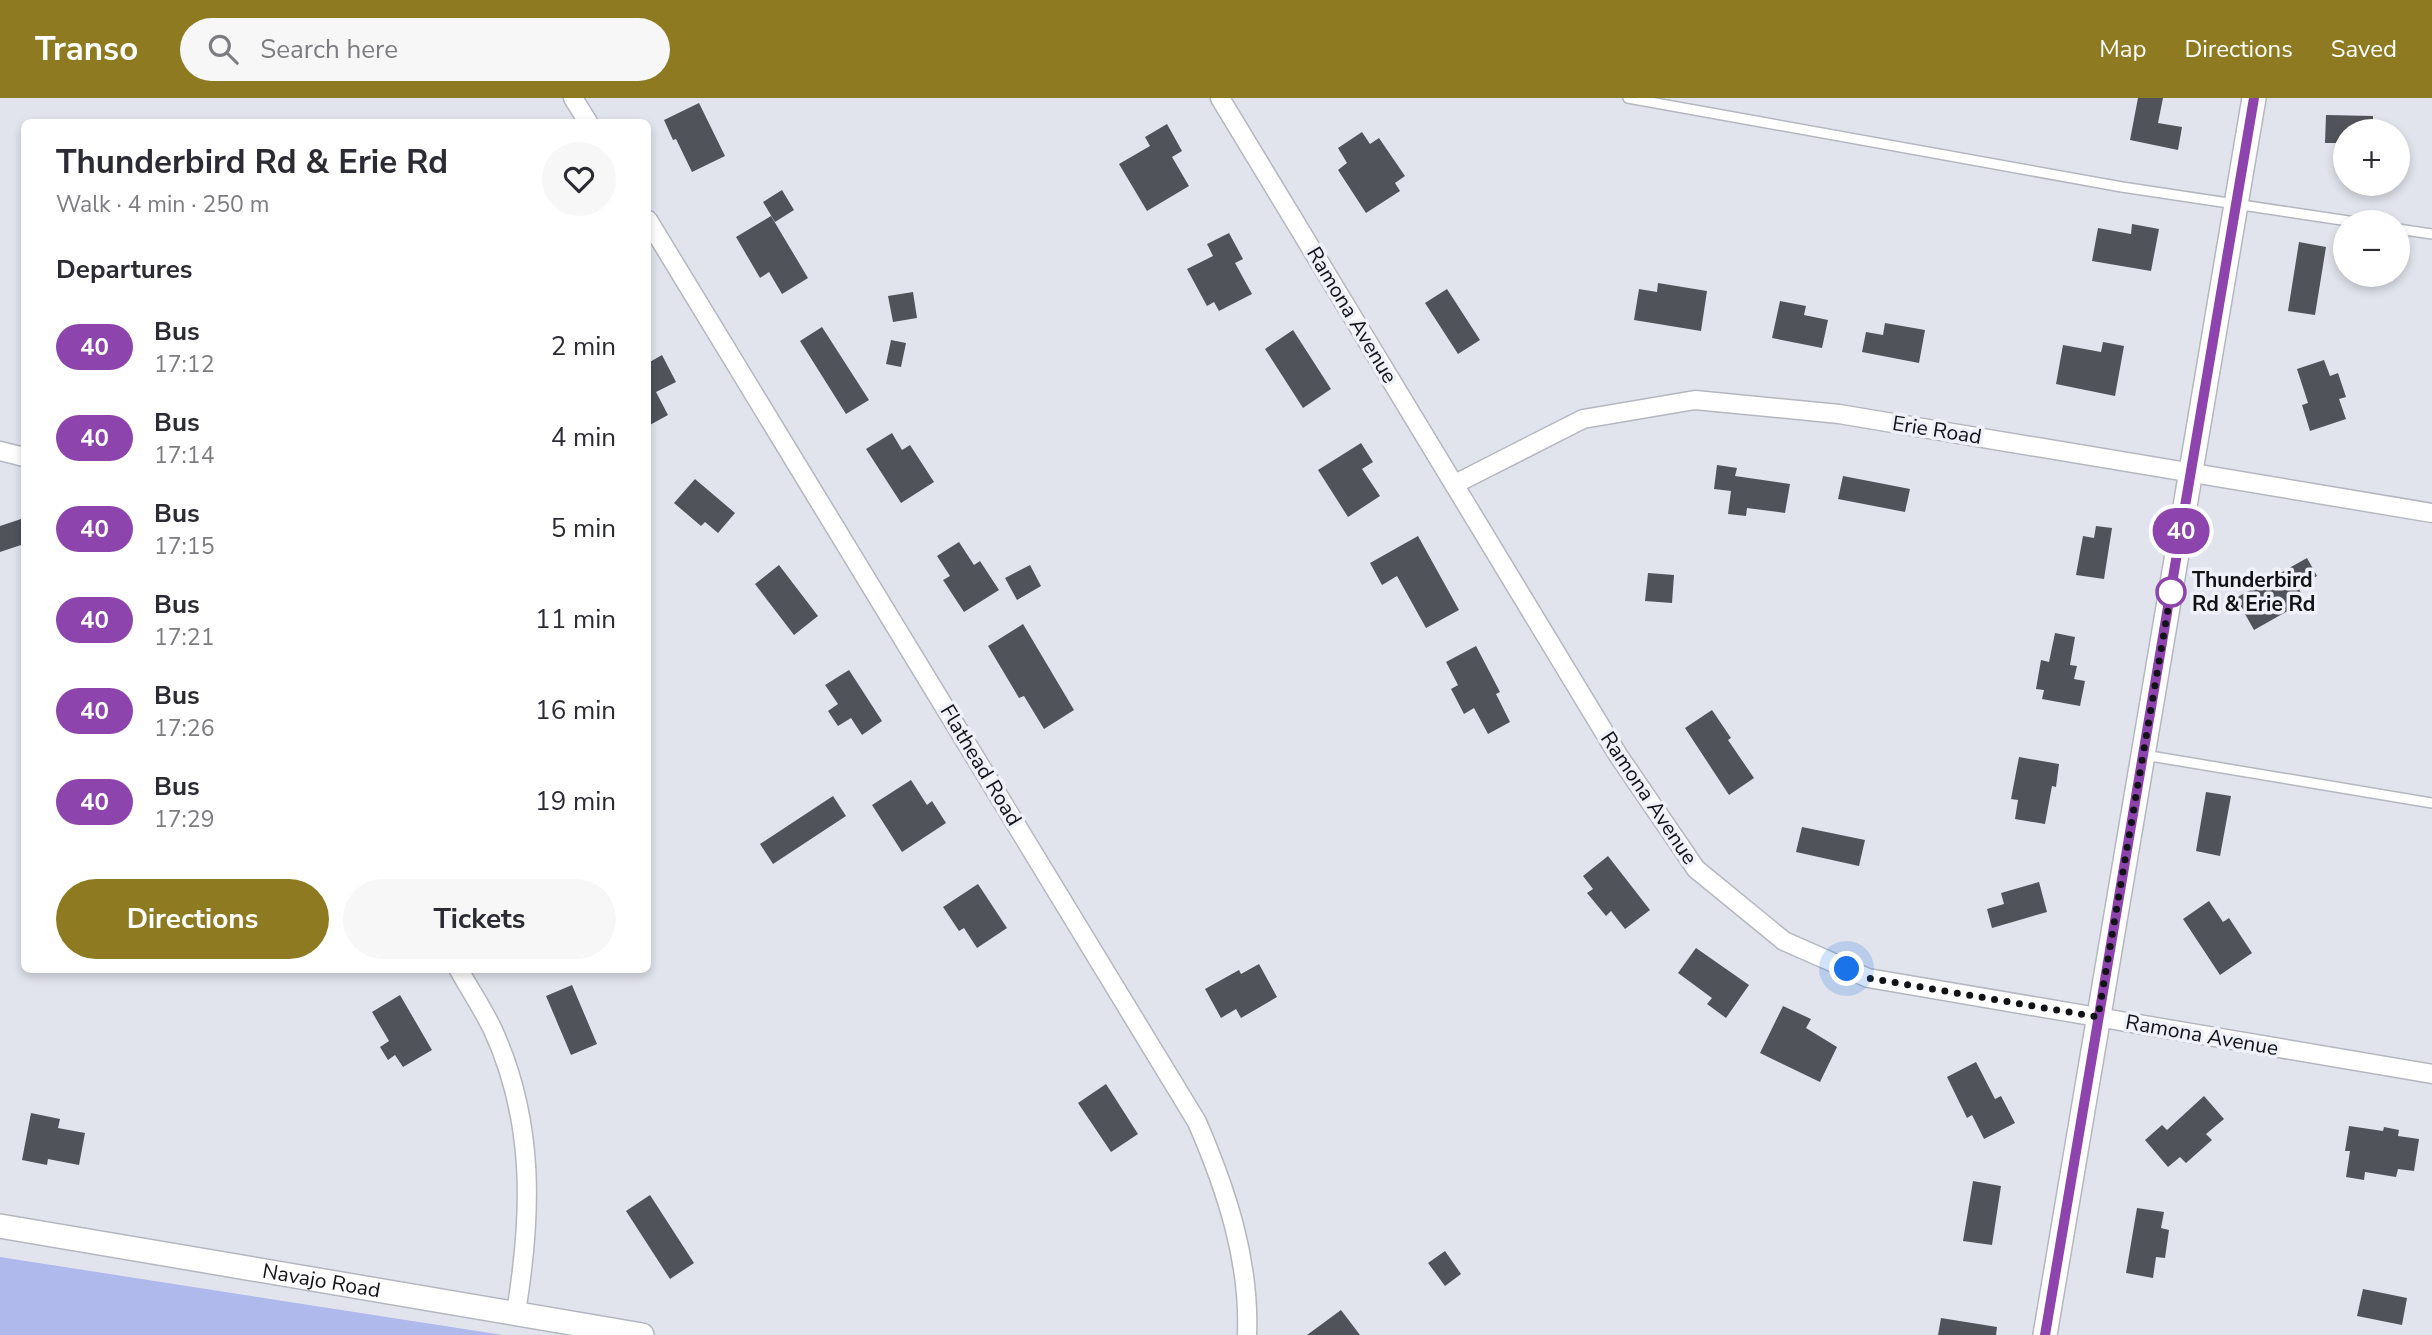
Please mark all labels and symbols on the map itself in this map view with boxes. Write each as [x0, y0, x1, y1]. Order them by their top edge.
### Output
street label: Ramona Avenue [1300, 241, 1404, 389]
street label: Erie Road [1890, 409, 1984, 451]
line badge: 40 [2150, 508, 2212, 554]
place label: Thunderbird Rd & Erie Rd [2192, 566, 2315, 618]
marker: Thunderbird Rd & Erie Rd [2156, 577, 2186, 607]
street label: Flathead Road [934, 699, 1028, 831]
street label: Ramona Avenue [1594, 726, 1704, 870]
your location [1829, 951, 1864, 986]
street label: Ramona Avenue [2123, 1008, 2281, 1062]
street label: Navajo Road [260, 1257, 383, 1304]

